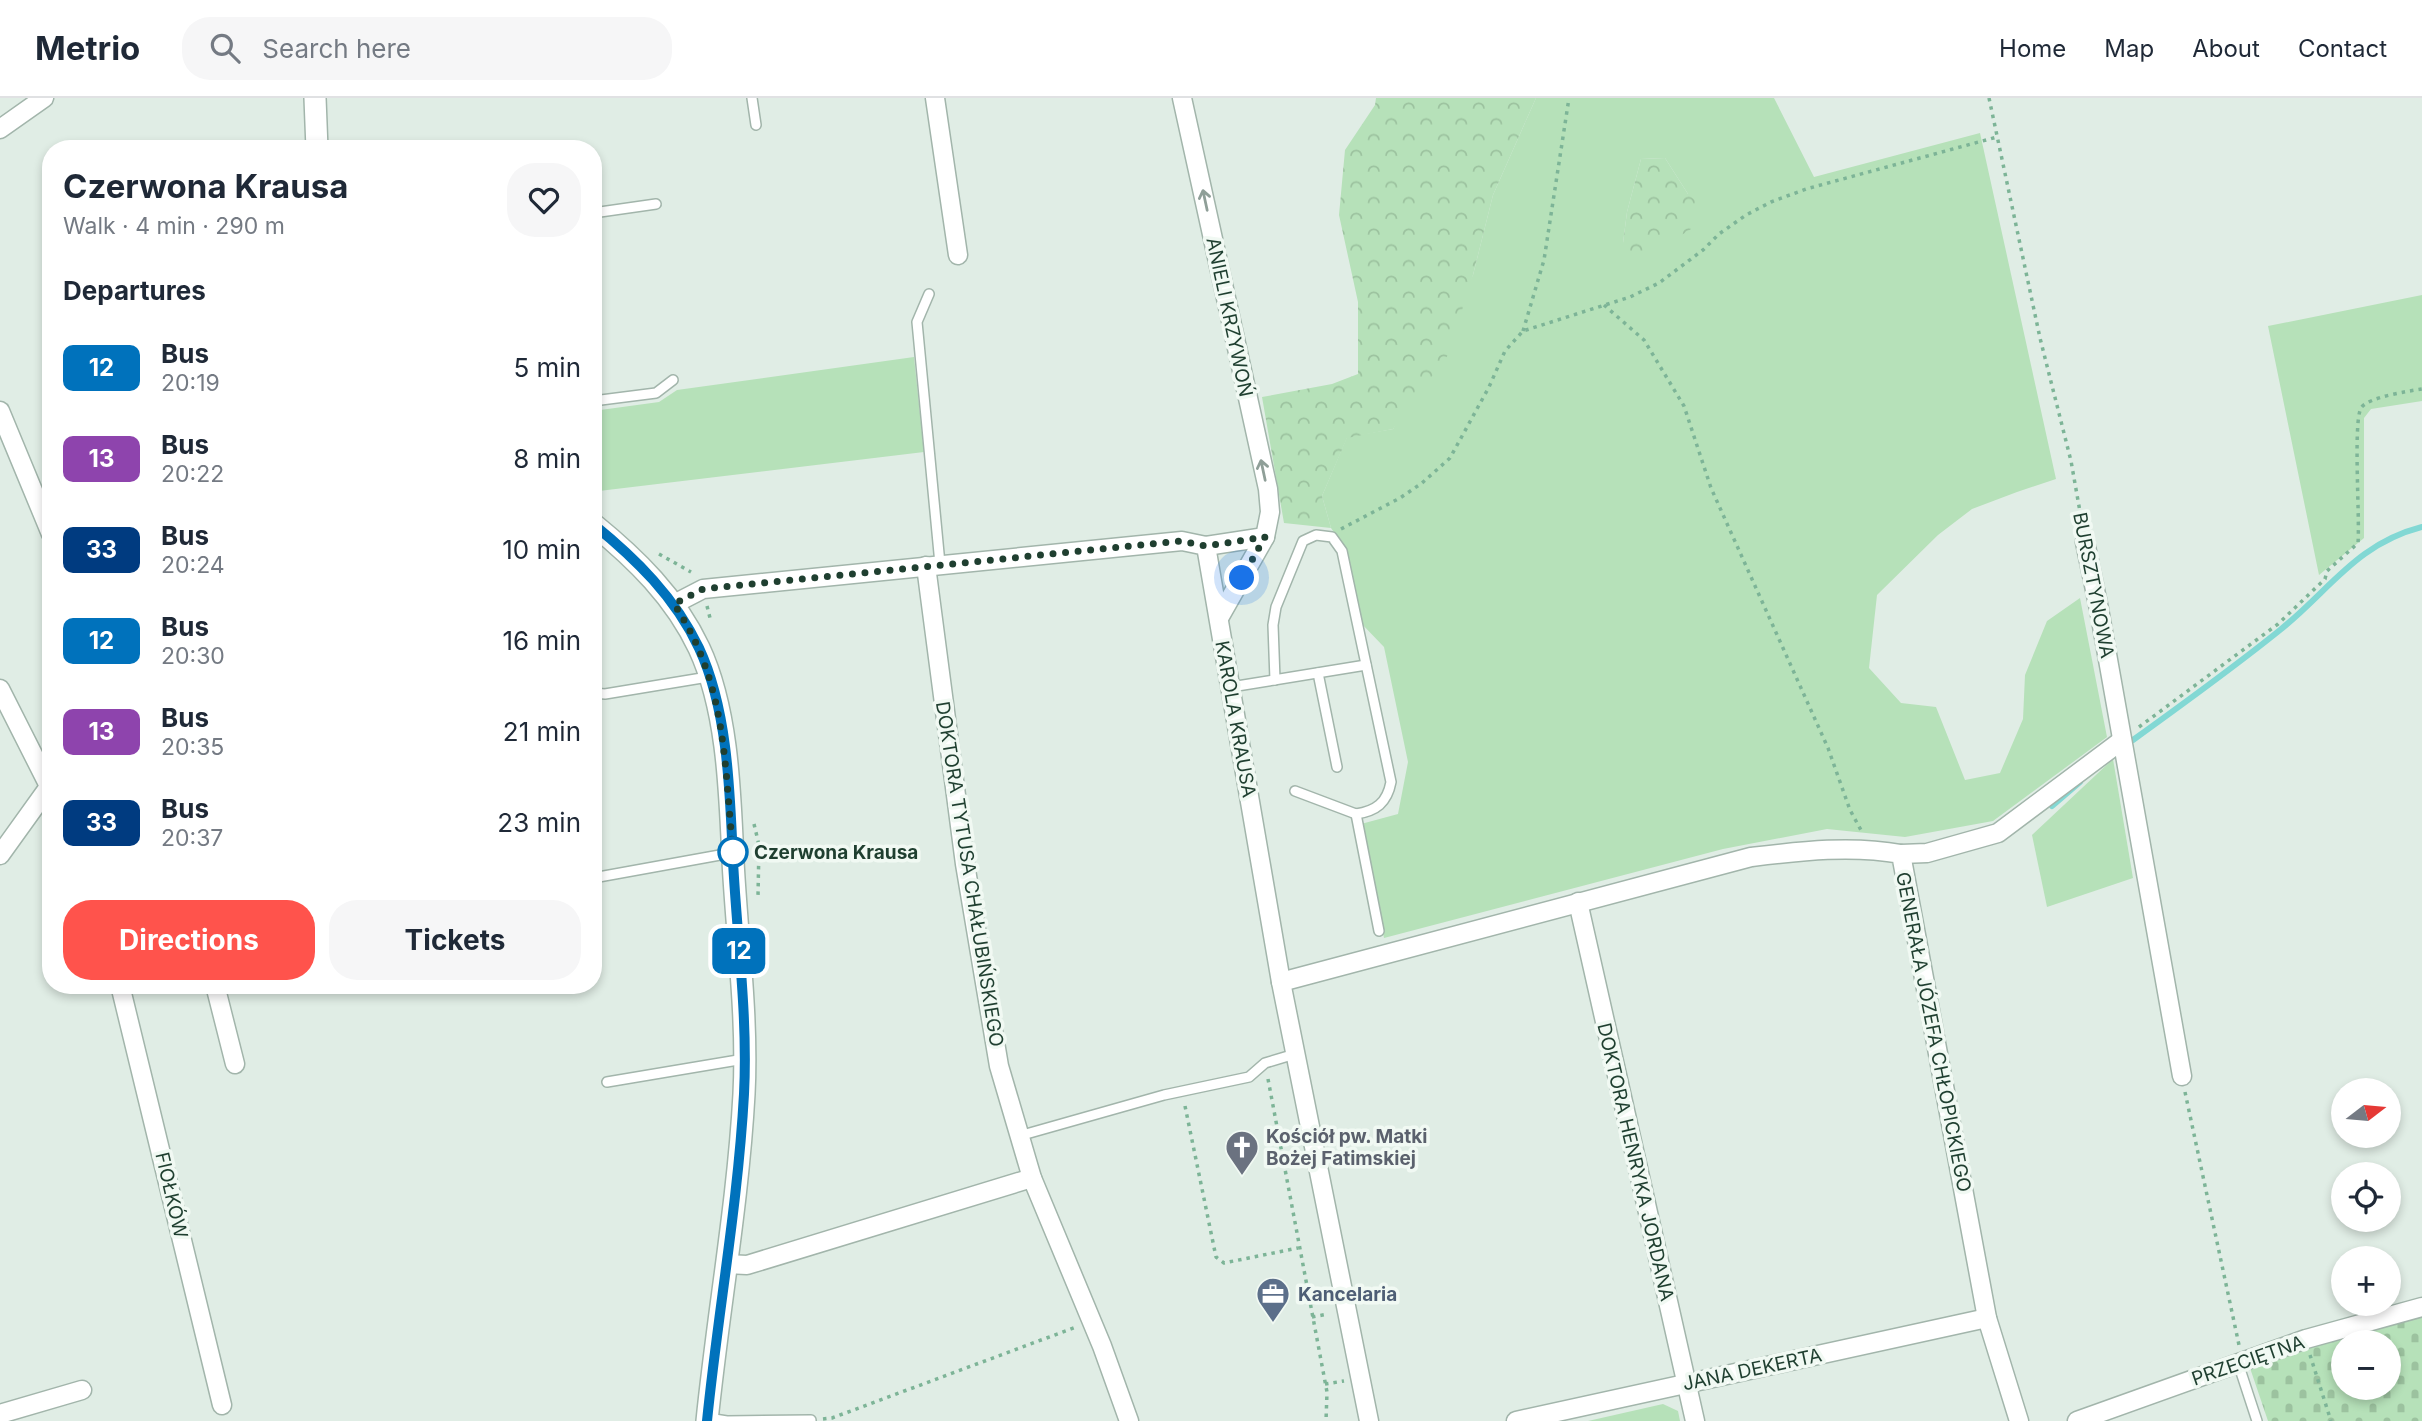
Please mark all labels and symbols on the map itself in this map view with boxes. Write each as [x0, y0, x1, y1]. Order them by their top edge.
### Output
one-way arrow [1197, 189, 1211, 212]
street label: ANIELI KRZYWOŃ [1201, 235, 1259, 399]
one-way arrow [1256, 459, 1270, 482]
street label: BURSZTYNOWA [2068, 510, 2119, 660]
your location [1224, 560, 1259, 595]
street label: KAROLA KRAUSA [1210, 639, 1261, 799]
street label: DOKTORA TYTUSA CHAŁUBIŃSKIEGO [931, 700, 1009, 1048]
marker: Czerwona Krausa [718, 837, 748, 867]
place label: Czerwona Krausa [754, 841, 918, 864]
street label: GENERAŁA JÓZEFA CHŁOPICKIEGO [1891, 870, 1976, 1194]
line badge: 12 [708, 928, 770, 974]
street label: DOKTORA HENRYKA JORDANA [1592, 1021, 1679, 1303]
north arrow [2331, 1078, 2401, 1148]
place label: Kościół pw. Matki Bożej Fatimskiej [1266, 1125, 1427, 1170]
church icon: Kościół pw. Matki Bożej Fatimskiej [1223, 1128, 1261, 1177]
street label: FIOŁKÓW [150, 1150, 193, 1241]
office icon: Kancelaria [1254, 1275, 1292, 1324]
place label: Kancelaria [1298, 1283, 1397, 1306]
street label: PRZECIĘTNA [2189, 1330, 2308, 1391]
street label: JANA DEKERTA [1680, 1344, 1824, 1395]

